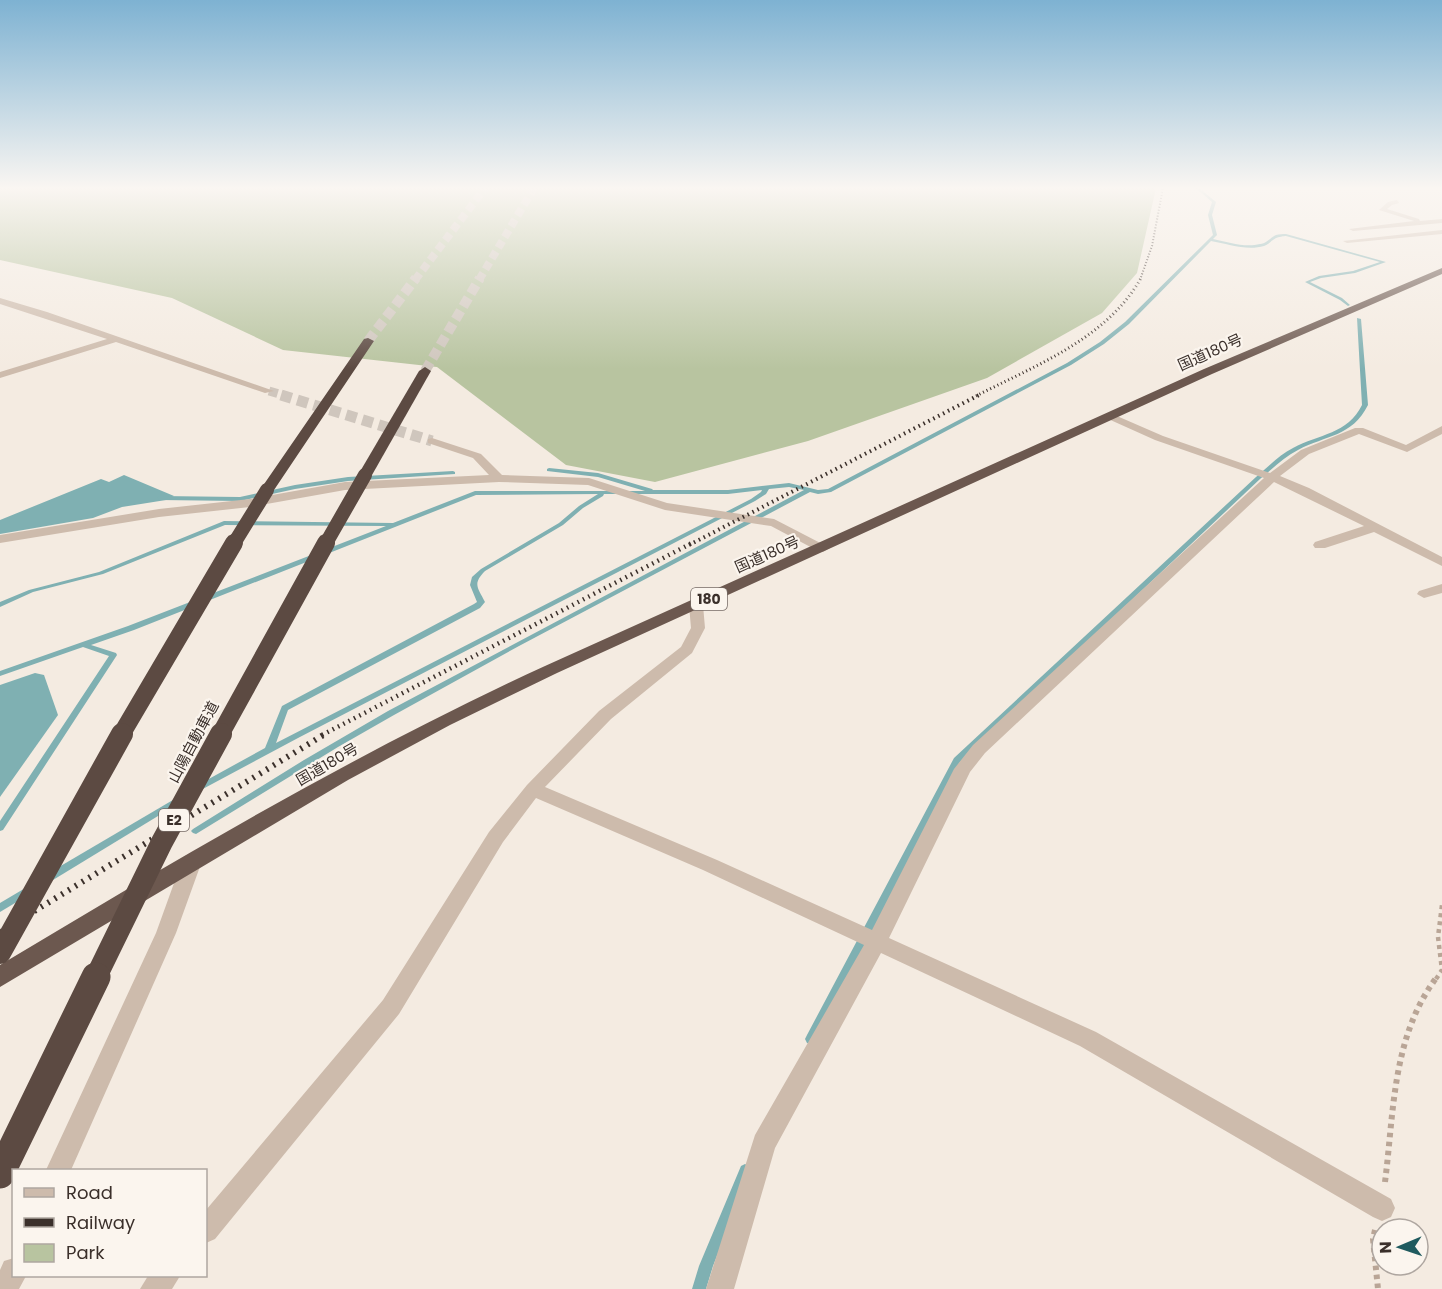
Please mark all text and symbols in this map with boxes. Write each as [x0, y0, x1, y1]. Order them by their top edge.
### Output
street label: 国道180号 [1174, 328, 1246, 376]
street label: 国道180号 [731, 530, 803, 578]
road number: 180 [691, 588, 727, 610]
street label: 山陽自動車道 [163, 697, 223, 787]
street label: 国道180号 [292, 738, 362, 790]
road number: E2 [159, 809, 189, 831]
legend [12, 1169, 207, 1277]
text: Road [66, 1180, 113, 1205]
text: Railway [66, 1210, 135, 1235]
north arrow [1370, 1217, 1430, 1277]
text: Park [66, 1240, 105, 1265]
text: N [1374, 1241, 1397, 1254]

